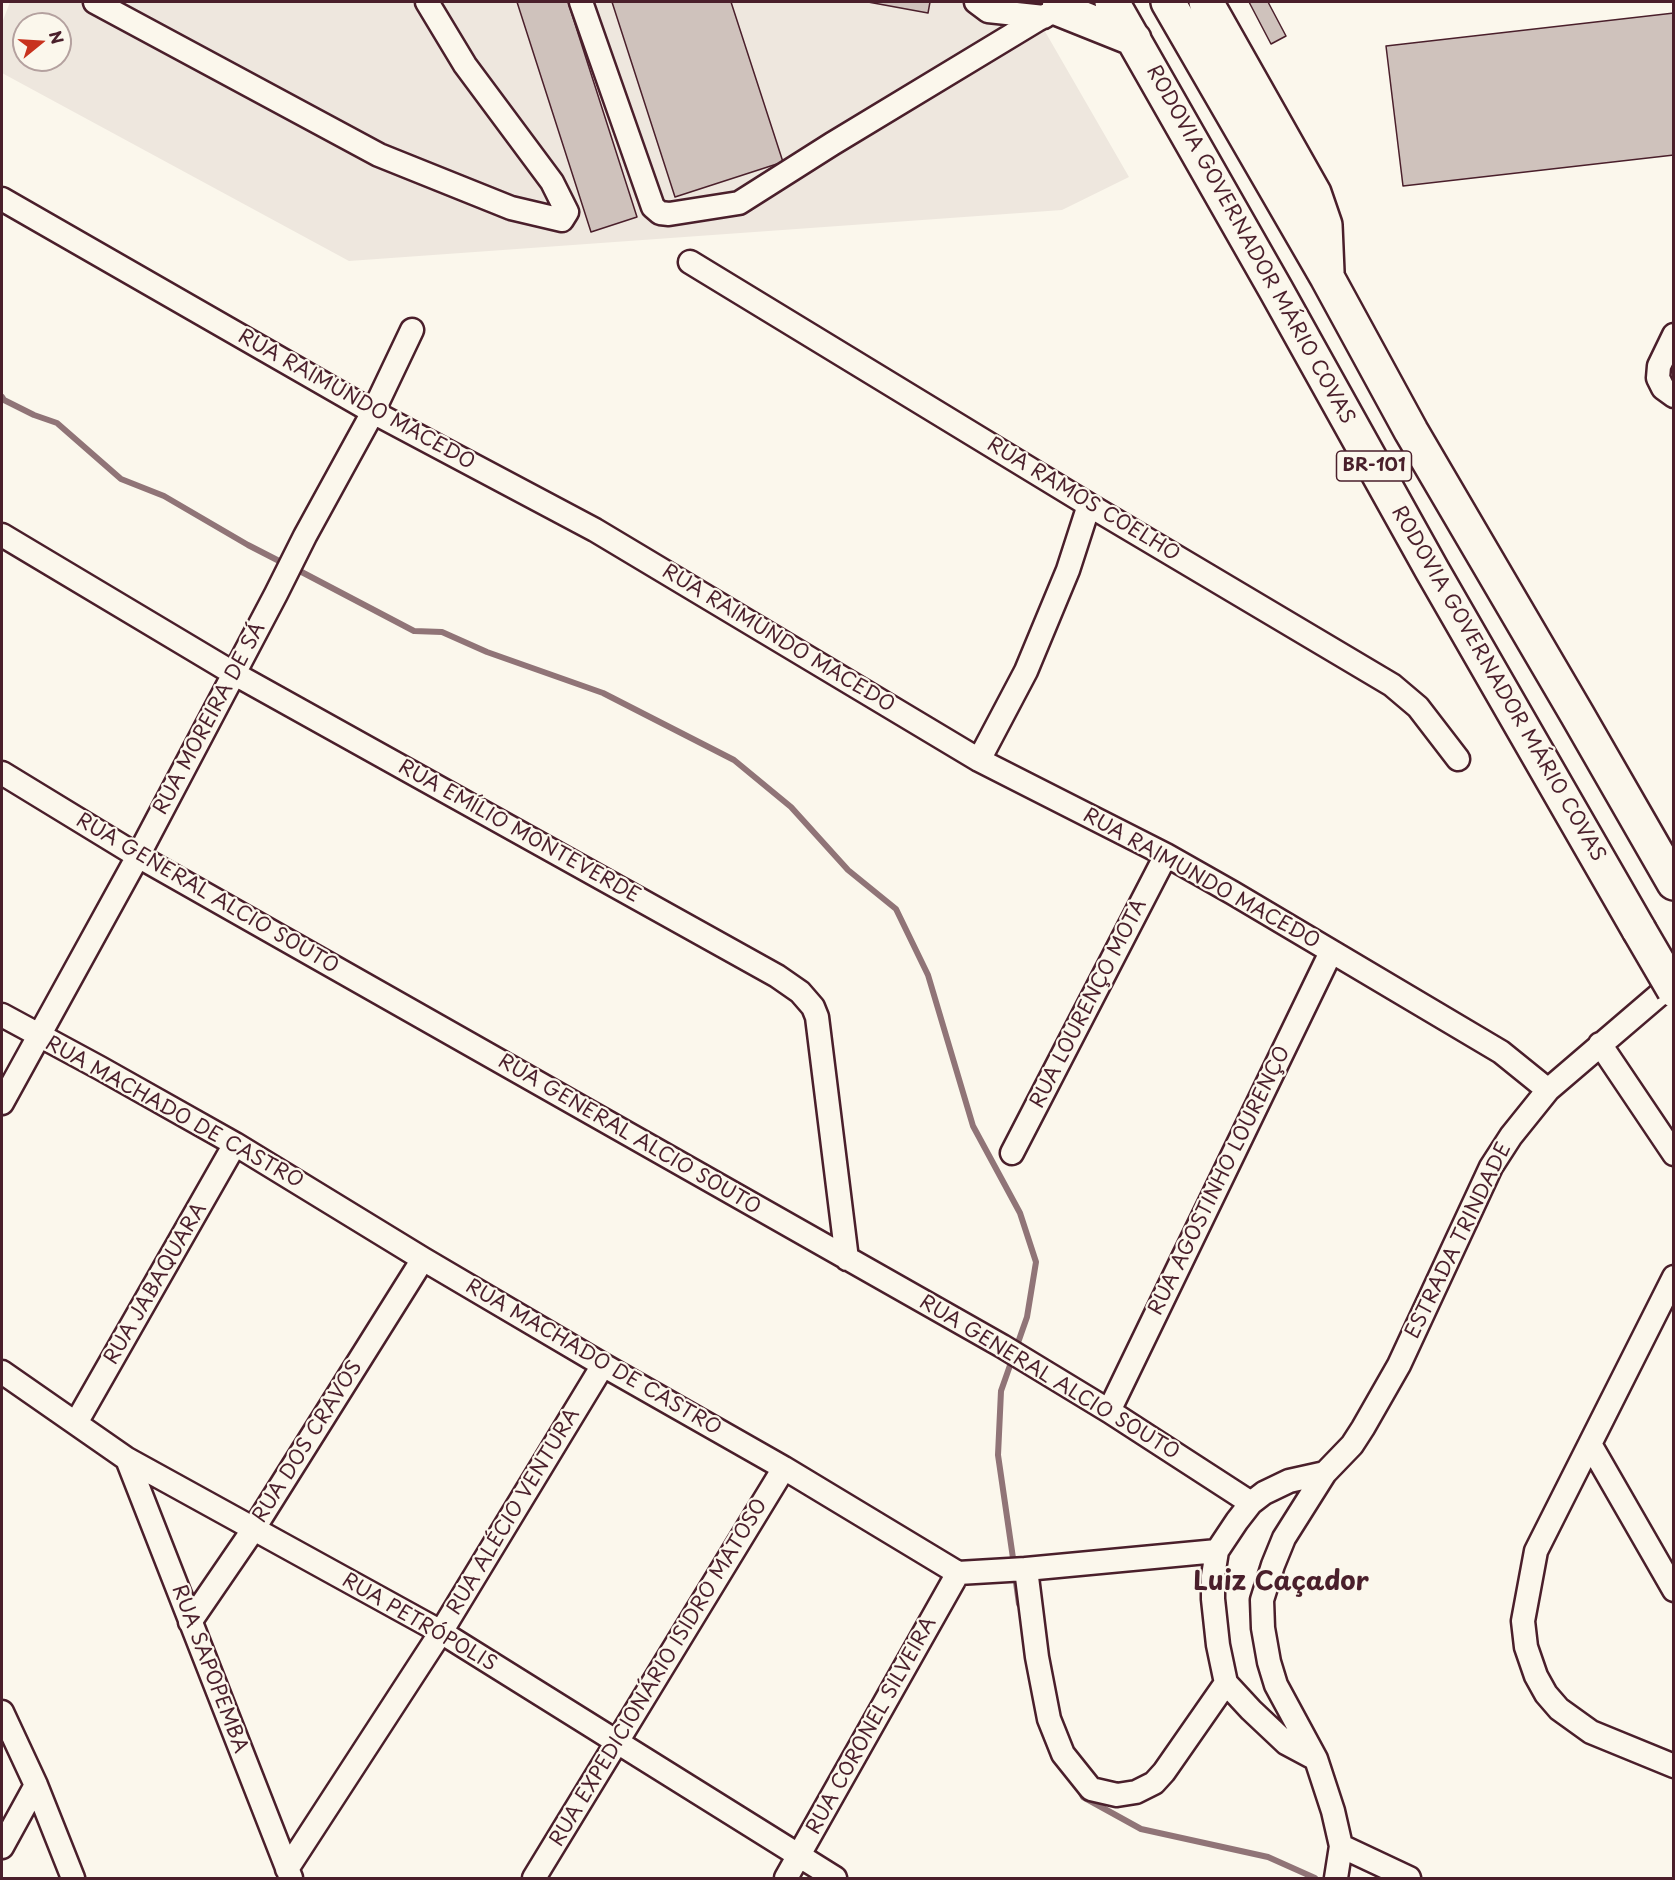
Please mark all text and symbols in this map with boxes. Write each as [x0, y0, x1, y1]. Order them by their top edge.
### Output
north arrow [12, 12, 72, 72]
text: N [44, 27, 71, 47]
street label: RODOVIA GOVERNADOR MÁRIO COVAS [1141, 61, 1359, 429]
street label: RUA RAIMUNDO MACEDO [234, 325, 478, 475]
street label: RUA RAMOS COELHO [982, 433, 1184, 567]
road number: BR-101 [1336, 451, 1412, 481]
street label: RODOVIA GOVERNADOR MÁRIO COVAS [1386, 502, 1610, 866]
street label: RUA RAIMUNDO MACEDO [657, 560, 899, 718]
street label: RUA MOREIRA DE SÁ [149, 619, 271, 819]
street label: RUA EMÍLIO MONTEVERDE [394, 755, 644, 909]
street label: RUA RAIMUNDO MACEDO [1079, 804, 1323, 954]
street label: RUA GENERAL ALCIO SOUTO [72, 809, 342, 979]
street label: RUA LOURENÇO MOTA [1026, 895, 1152, 1113]
street label: RUA MACHADO DE CASTRO [41, 1032, 307, 1194]
street label: RUA AGOSTINHO LOURENÇO [1144, 1043, 1296, 1319]
street label: RUA GENERAL ALCIO SOUTO [494, 1050, 764, 1220]
street label: ESTRADA TRINDADE [1401, 1139, 1517, 1343]
street label: RUA JABAQUARA [100, 1199, 212, 1369]
street label: RUA MACHADO DE CASTRO [461, 1275, 725, 1441]
street label: RUA GENERAL ALCIO SOUTO [915, 1291, 1183, 1465]
street label: RUA DOS CRAVOS [248, 1357, 368, 1527]
street label: RUA ALÉCIO VENTURA [443, 1404, 585, 1620]
street label: RUA EXPEDICIONÁRIO ISIDRO MATOSO [545, 1495, 773, 1851]
district label: Luiz Caçador [1193, 1567, 1369, 1599]
street label: RUA PETRÓPOLIS [337, 1569, 501, 1677]
street label: RUA SAPOPEMBA [166, 1581, 252, 1757]
street label: RUA CORONEL SILVEIRA [802, 1613, 942, 1839]

